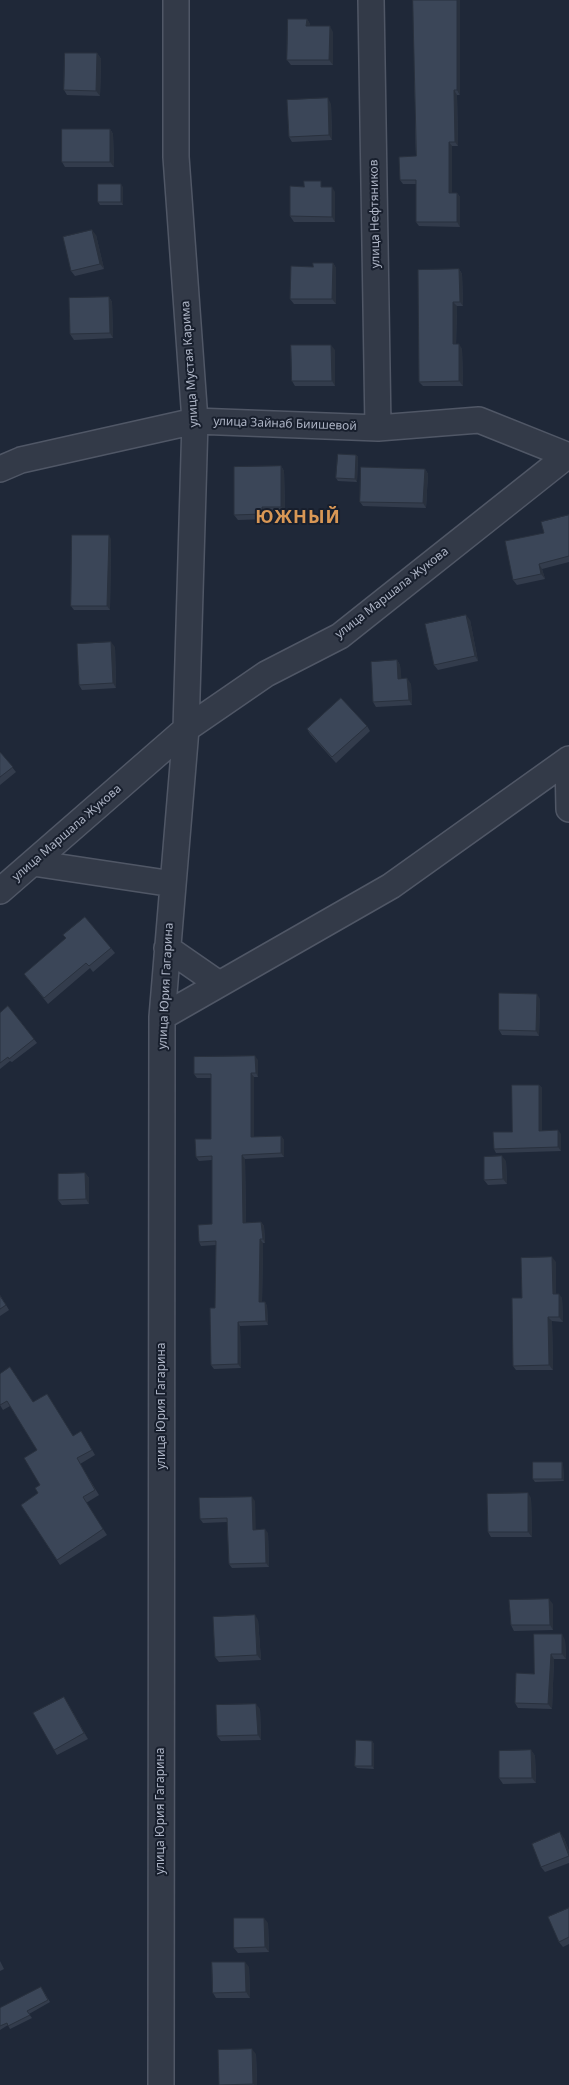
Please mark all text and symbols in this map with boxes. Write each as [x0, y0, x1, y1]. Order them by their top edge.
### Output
street label: улица Нефтяников [367, 160, 383, 268]
street label: улица Мустая Карима [178, 300, 202, 428]
street label: улица Зайнаб Биишевой [213, 414, 357, 434]
district label: ЮЖНЫЙ [255, 507, 341, 529]
street label: улица Маршала Жукова [332, 544, 452, 642]
street label: улица Маршала Жукова [10, 782, 124, 884]
street label: улица Юрия Гагарина [155, 922, 177, 1050]
street label: улица Юрия Гагарина [155, 1343, 169, 1469]
street label: улица Юрия Гагарина [154, 1748, 168, 1874]

